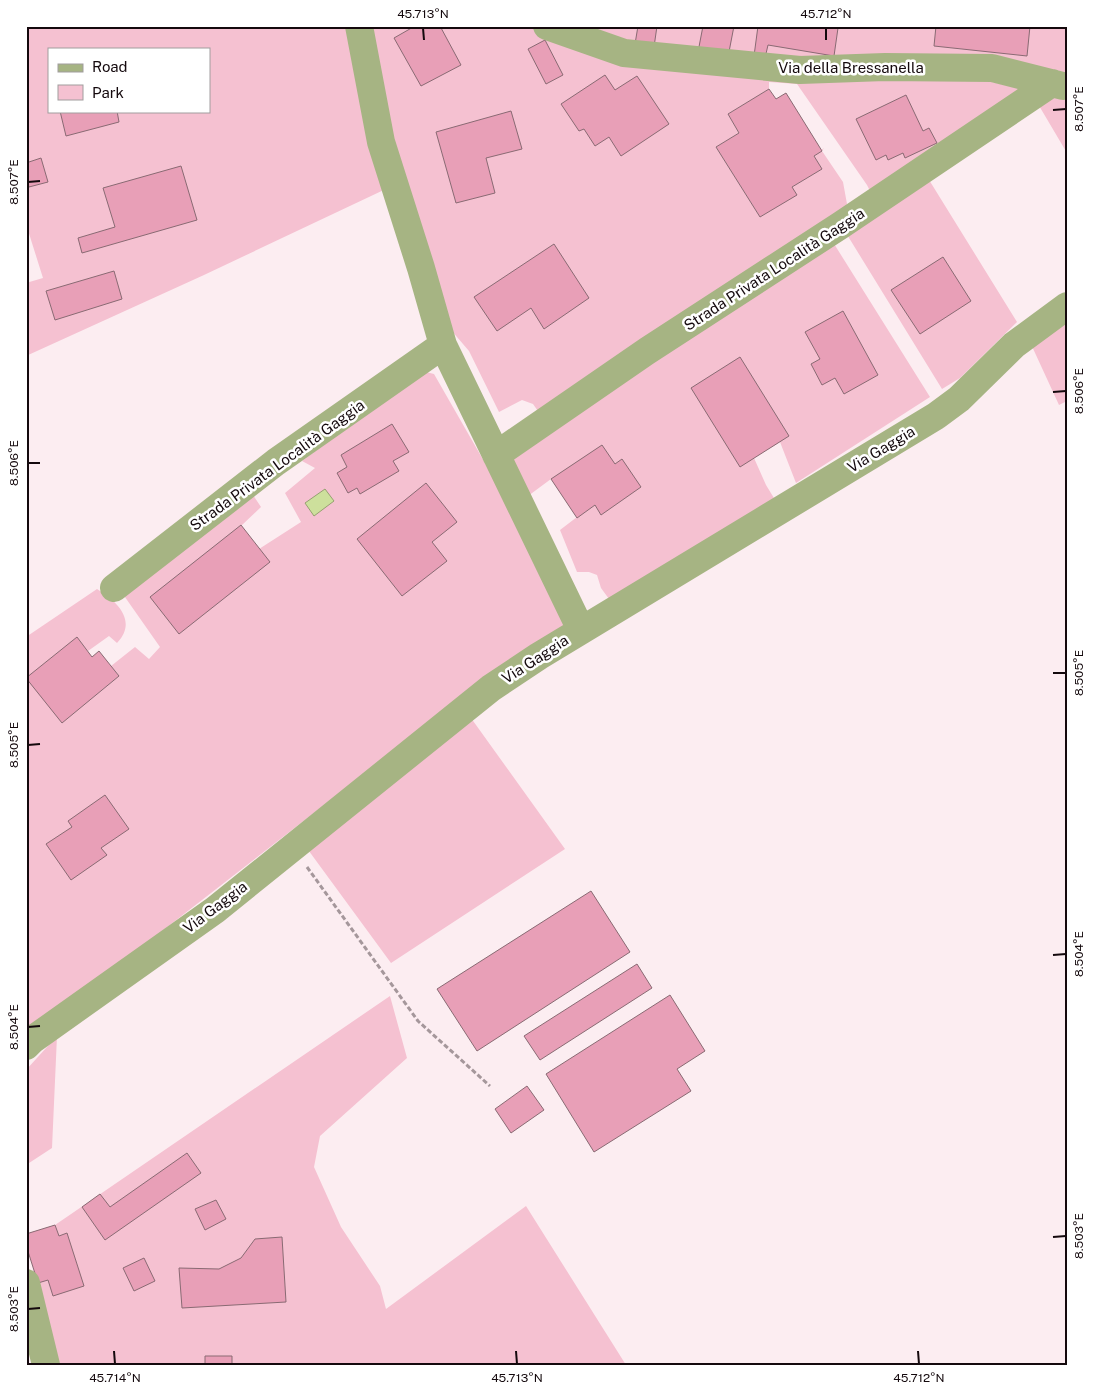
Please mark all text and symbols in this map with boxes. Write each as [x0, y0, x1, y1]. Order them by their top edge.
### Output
text: 45.713°N [397, 7, 449, 21]
text: 45.712°N [800, 7, 852, 21]
legend [48, 48, 210, 112]
text: Road [92, 58, 128, 75]
street label: Via della Bressanella [778, 59, 924, 76]
text: Park [92, 84, 124, 101]
text: 8.507°E [1072, 86, 1086, 132]
text: 8.507°E [7, 159, 21, 205]
street label: Strada Privata Località Gaggia [681, 204, 867, 334]
text: 8.506°E [1072, 368, 1086, 414]
street label: Strada Privata Località Gaggia [186, 396, 368, 534]
street label: Via Gaggia [844, 422, 918, 476]
text: 8.506°E [7, 440, 21, 486]
street label: Via Gaggia [499, 631, 571, 687]
text: 8.505°E [1072, 650, 1086, 696]
text: 8.505°E [7, 722, 21, 768]
street label: Via Gaggia [180, 877, 250, 937]
text: 8.504°E [1072, 931, 1086, 977]
text: 8.504°E [7, 1004, 21, 1050]
text: 8.503°E [1072, 1213, 1086, 1259]
text: 8.503°E [7, 1286, 21, 1332]
text: 45.714°N [89, 1371, 141, 1385]
text: 45.713°N [491, 1371, 543, 1385]
text: 45.712°N [893, 1371, 945, 1385]

